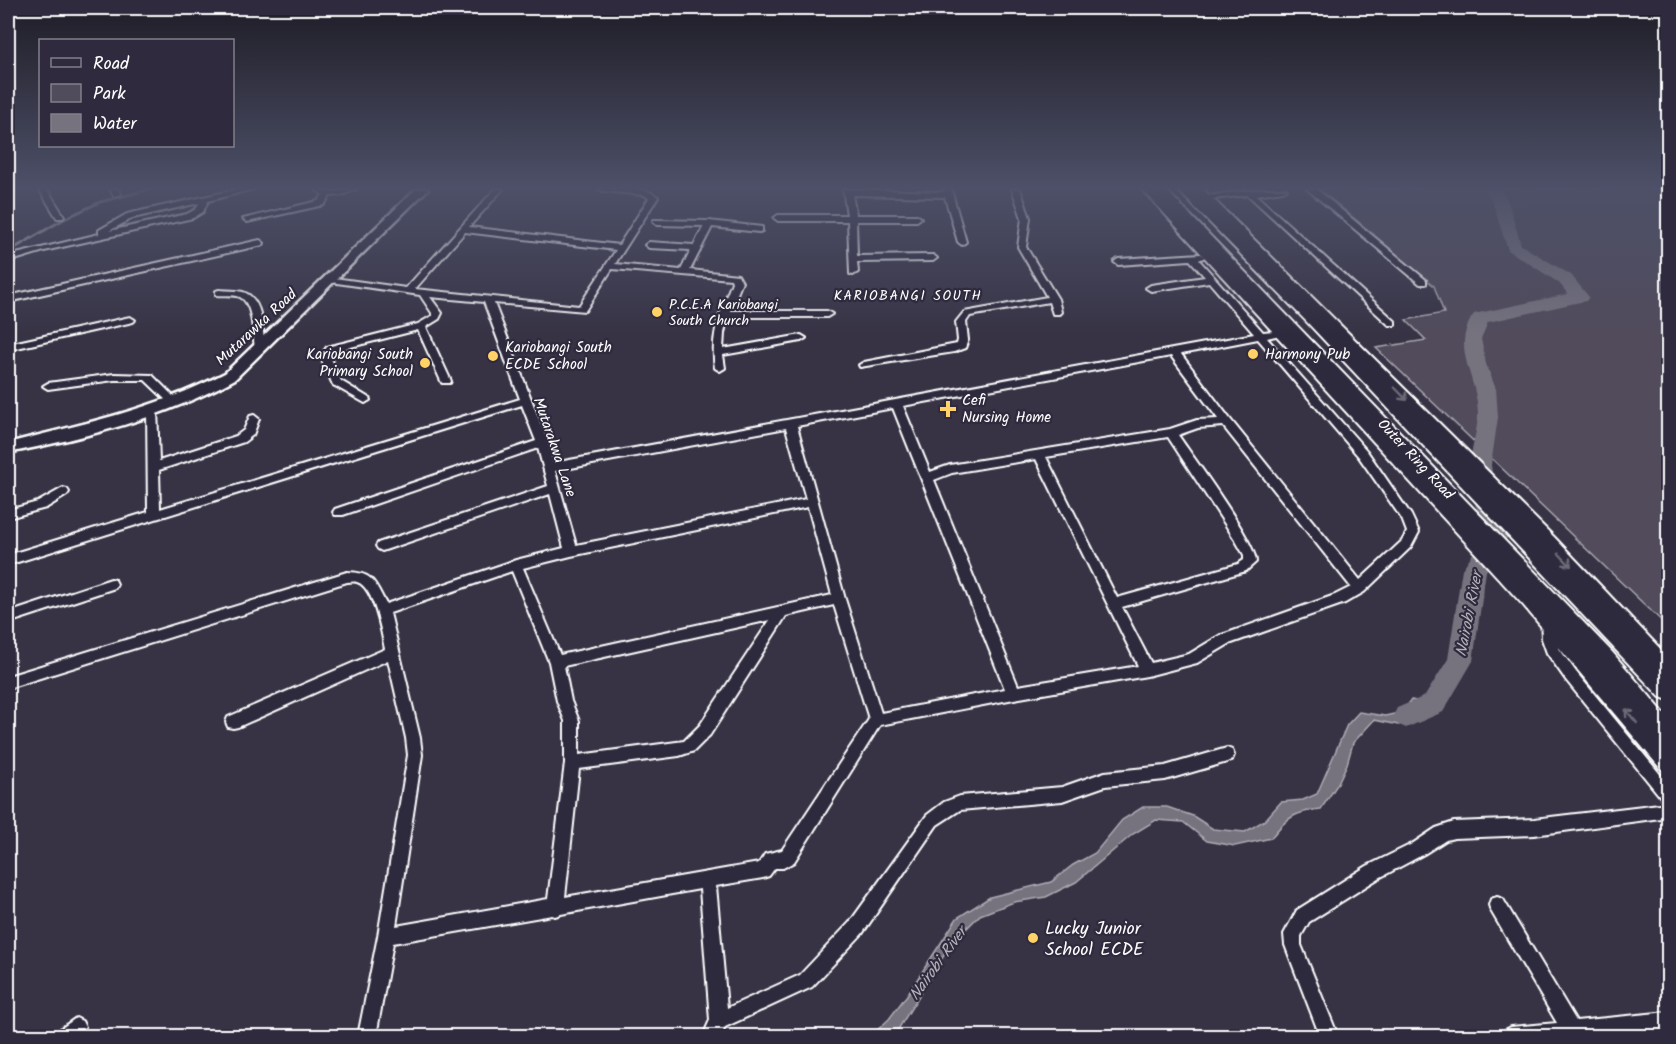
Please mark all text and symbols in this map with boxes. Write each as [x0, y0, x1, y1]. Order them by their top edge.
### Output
legend [39, 39, 234, 147]
text: Road [93, 50, 130, 79]
text: Park [93, 80, 126, 109]
text: Water [93, 110, 138, 139]
street label: Mutarawka Road [210, 283, 303, 372]
district label: KARIOBANGI SOUTH [834, 285, 982, 307]
place label: P.C.E.A Kariobangi South Church [669, 294, 778, 332]
marker: P.C.E.A Kariobangi South Church [650, 305, 664, 319]
place label: Kariobangi South ECDE School [505, 336, 612, 377]
place label: Kariobangi South Primary School [306, 343, 413, 384]
place label: Harmony Pub [1265, 343, 1350, 367]
marker: Harmony Pub [1246, 347, 1260, 361]
marker: Kariobangi South ECDE School [486, 349, 500, 363]
marker: Kariobangi South Primary School [418, 356, 432, 370]
one-way arrow [1393, 386, 1408, 401]
place label: Cefi Nursing Home [962, 389, 1051, 430]
street label: Mutarakwa Lane [526, 394, 582, 501]
marker: Cefi Nursing Home [939, 400, 957, 418]
street label: Outer Ring Road [1371, 414, 1460, 506]
one-way arrow [1558, 553, 1573, 568]
water label: Nairobi River [1449, 566, 1491, 659]
one-way arrow [1624, 709, 1638, 724]
place label: Lucky Junior School ECDE [1045, 915, 1144, 965]
water label: Nairobi River [903, 919, 976, 1006]
marker: Lucky Junior School ECDE [1026, 931, 1040, 945]

